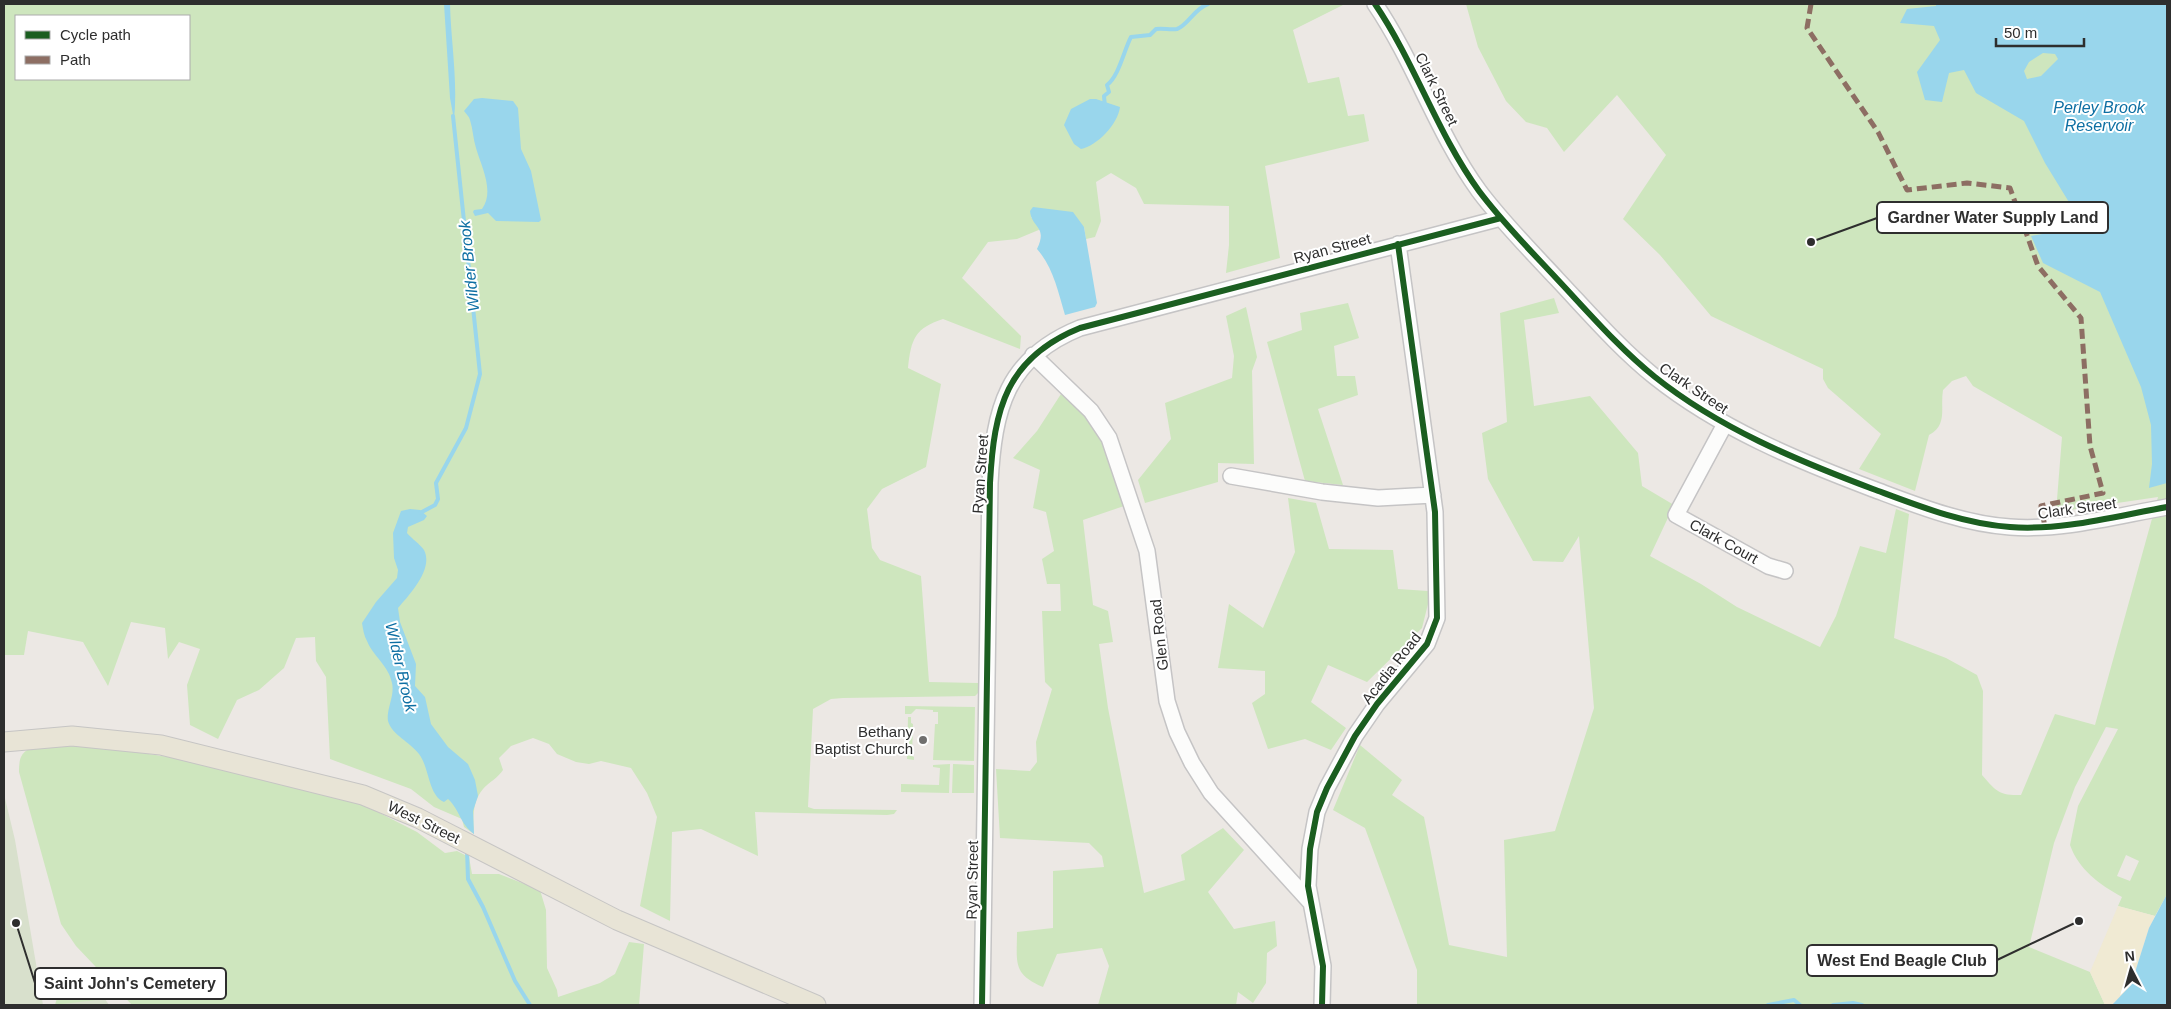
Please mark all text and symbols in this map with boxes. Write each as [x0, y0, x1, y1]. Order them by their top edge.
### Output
legend [15, 15, 190, 80]
scale bar [1996, 15, 2084, 47]
text: 50 m [2004, 24, 2037, 41]
text: Cycle path [60, 26, 131, 43]
street label: Clark Street [1412, 50, 1462, 129]
text: Path [60, 51, 91, 68]
water label: Perley Brook Reservoir [2053, 99, 2146, 134]
callout: Gardner Water Supply Land [1877, 202, 2108, 233]
text: Gardner Water Supply Land [1888, 209, 2099, 226]
water label: Wilder Brook [456, 219, 482, 312]
street label: Ryan Street [1292, 229, 1373, 266]
street label: Clark Street [1656, 359, 1732, 418]
street label: Ryan Street [969, 433, 991, 514]
street label: Clark Street [2037, 494, 2118, 522]
street label: Clark Court [1687, 515, 1762, 567]
street label: Glen Road [1147, 598, 1171, 672]
water label: Wilder Brook [382, 621, 420, 714]
street label: Acadia Road [1358, 629, 1424, 707]
place label: Bethany Baptist Church [815, 723, 913, 757]
marker: Bethany Baptist Church [917, 734, 929, 746]
street label: West Street [385, 797, 464, 847]
street label: Ryan Street [963, 839, 981, 920]
north arrow [2106, 944, 2156, 994]
callout: West End Beagle Club [1807, 945, 1997, 976]
text: N [2124, 948, 2136, 965]
text: West End Beagle Club [1817, 952, 1987, 969]
callout: Saint John's Cemetery [35, 968, 226, 999]
text: Saint John's Cemetery [44, 975, 216, 992]

